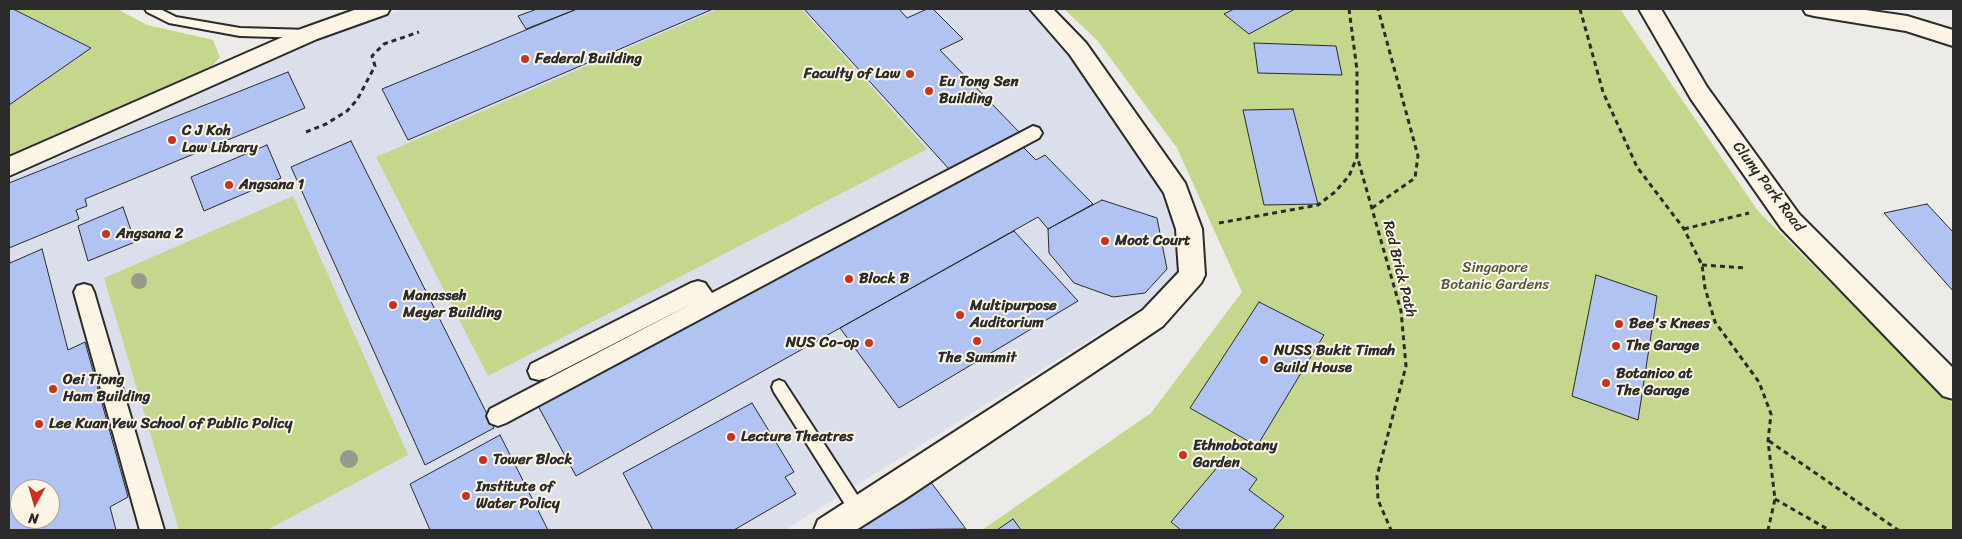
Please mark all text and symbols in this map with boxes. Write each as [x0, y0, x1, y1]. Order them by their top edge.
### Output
place label: Federal Building [535, 50, 642, 68]
marker: Federal Building [519, 53, 531, 65]
place label: Faculty of Law [804, 65, 900, 83]
marker: Faculty of Law [904, 68, 916, 80]
place label: Eu Tong Sen Building [939, 73, 1019, 108]
marker: Eu Tong Sen Building [923, 85, 935, 97]
place label: C J Koh Law Library [182, 122, 258, 157]
marker: C J Koh Law Library [166, 134, 178, 146]
street label: Cluny Park Road [1728, 138, 1808, 236]
place label: Angsana 1 [239, 176, 304, 194]
marker: Angsana 1 [223, 179, 235, 191]
street label: Red Brick Path [1378, 219, 1420, 319]
place label: Angsana 2 [116, 225, 183, 243]
marker: Angsana 2 [100, 228, 112, 240]
place label: Moot Court [1115, 232, 1191, 250]
marker: Moot Court [1099, 235, 1111, 247]
park label: Singapore Botanic Gardens [1441, 259, 1549, 294]
place label: Block B [859, 270, 909, 288]
marker: Block B [843, 273, 855, 285]
place label: Manasseh Meyer Building [403, 287, 502, 322]
place label: Multipurpose Auditorium [970, 297, 1057, 332]
marker: Manasseh Meyer Building [387, 299, 399, 311]
marker: Multipurpose Auditorium [954, 309, 966, 321]
place label: Bee's Knees [1629, 315, 1710, 333]
marker: Bee's Knees [1613, 318, 1625, 330]
place label: NUS Co-op [786, 334, 859, 352]
marker: The Summit [971, 335, 983, 347]
marker: NUS Co-op [863, 337, 875, 349]
place label: The Garage [1626, 337, 1699, 355]
marker: The Garage [1610, 340, 1622, 352]
place label: NUSS Bukit Timah Guild House [1274, 342, 1395, 377]
place label: The Summit [938, 349, 1016, 367]
marker: NUSS Bukit Timah Guild House [1258, 354, 1270, 366]
place label: Botanico at The Garage [1616, 365, 1692, 400]
place label: Oei Tiong Ham Building [63, 371, 150, 406]
marker: Botanico at The Garage [1600, 377, 1612, 389]
marker: Oei Tiong Ham Building [47, 383, 59, 395]
place label: Lee Kuan Yew School of Public Policy [49, 415, 292, 433]
marker: Lee Kuan Yew School of Public Policy [33, 418, 45, 430]
place label: Lecture Theatres [741, 428, 853, 446]
marker: Lecture Theatres [725, 431, 737, 443]
place label: Ethnobotany Garden [1193, 437, 1277, 472]
marker: Ethnobotany Garden [1177, 449, 1189, 461]
place label: Tower Block [493, 451, 573, 469]
marker: Tower Block [477, 454, 489, 466]
place label: Institute of Water Policy [476, 478, 560, 513]
north arrow [10, 479, 60, 529]
marker: Institute of Water Policy [460, 490, 472, 502]
text: N [27, 505, 40, 531]

